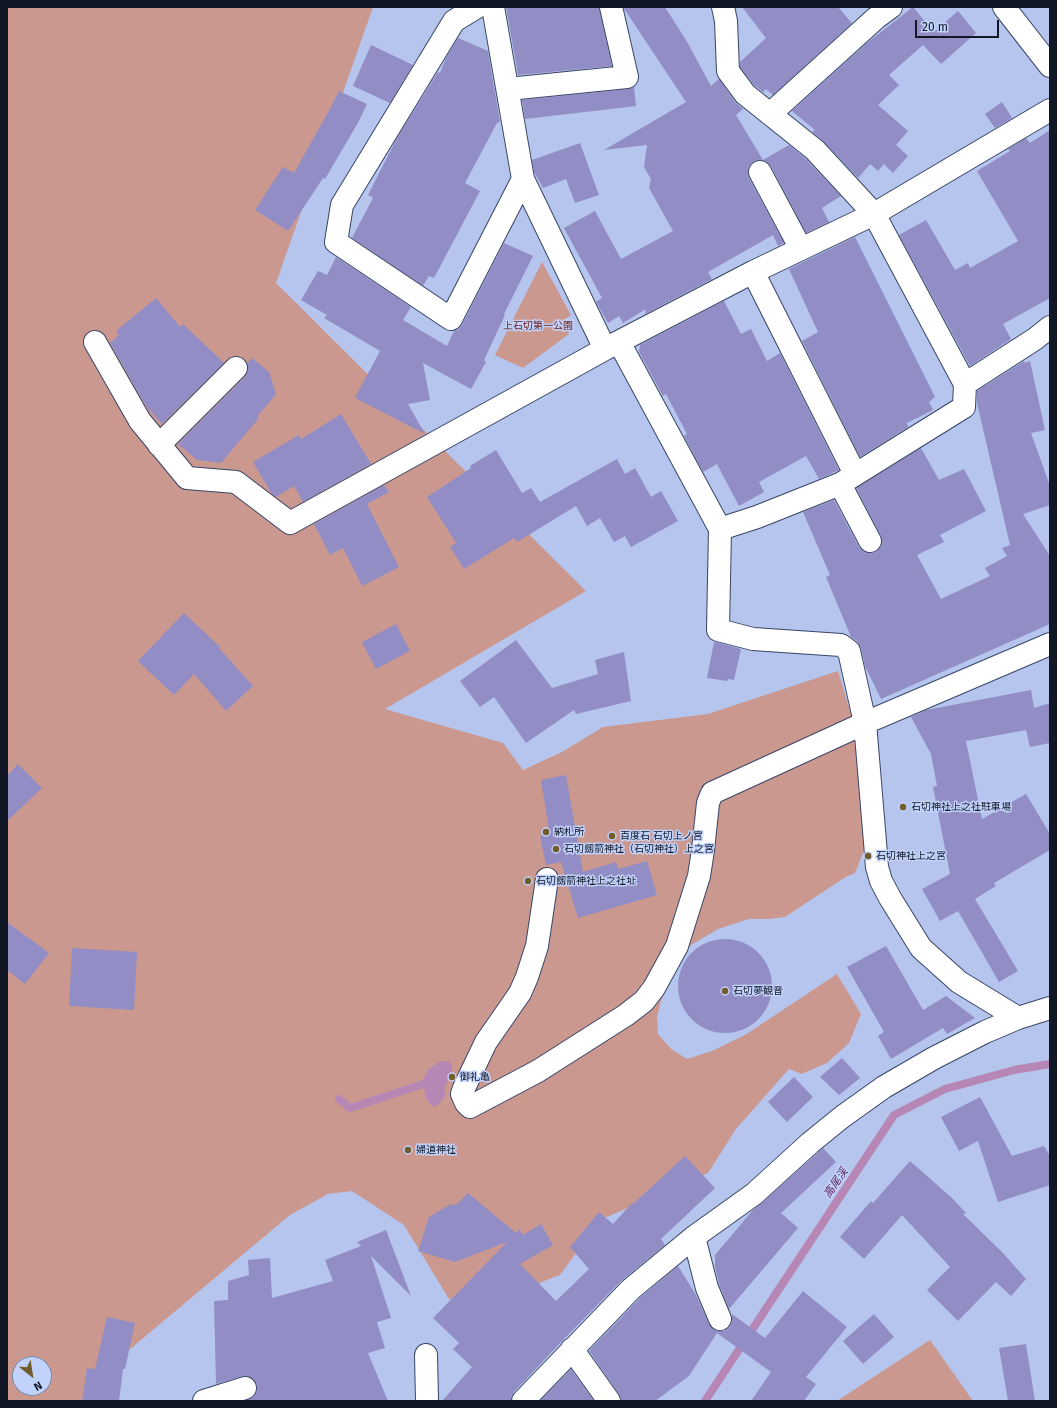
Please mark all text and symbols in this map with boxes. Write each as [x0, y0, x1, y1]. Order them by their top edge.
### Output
scale bar [917, 12, 1001, 38]
text: 20 m [922, 20, 948, 34]
park label: 上石切第一公園 [503, 320, 573, 332]
place label: 石切神社上之社駐車場 [911, 801, 1011, 813]
marker: 石切神社上之社駐車場 [898, 802, 908, 812]
place label: 納札所 [554, 826, 584, 838]
marker: 納札所 [541, 827, 551, 837]
place label: 百度石 石切上ノ宮 [620, 830, 703, 842]
marker: 百度石 石切上ノ宮 [607, 831, 617, 841]
place label: 石切劔箭神社（石切神社）上之宮 [564, 843, 714, 855]
marker: 石切劔箭神社（石切神社）上之宮 [551, 844, 561, 854]
place label: 石切神社上之宮 [876, 850, 946, 862]
marker: 石切神社上之宮 [863, 851, 873, 861]
place label: 石切劔箭神社上之社址 [536, 875, 636, 887]
marker: 石切劔箭神社上之社址 [523, 876, 533, 886]
place label: 石切夢観音 [733, 985, 783, 997]
marker: 石切夢観音 [720, 986, 730, 996]
place label: 御礼亀 [460, 1071, 490, 1083]
marker: 御礼亀 [447, 1072, 457, 1082]
place label: 婦道神社 [416, 1144, 456, 1156]
marker: 婦道神社 [403, 1145, 413, 1155]
water label: 高尾渓 [821, 1166, 851, 1200]
north arrow [12, 1356, 52, 1396]
text: N [31, 1379, 44, 1393]

